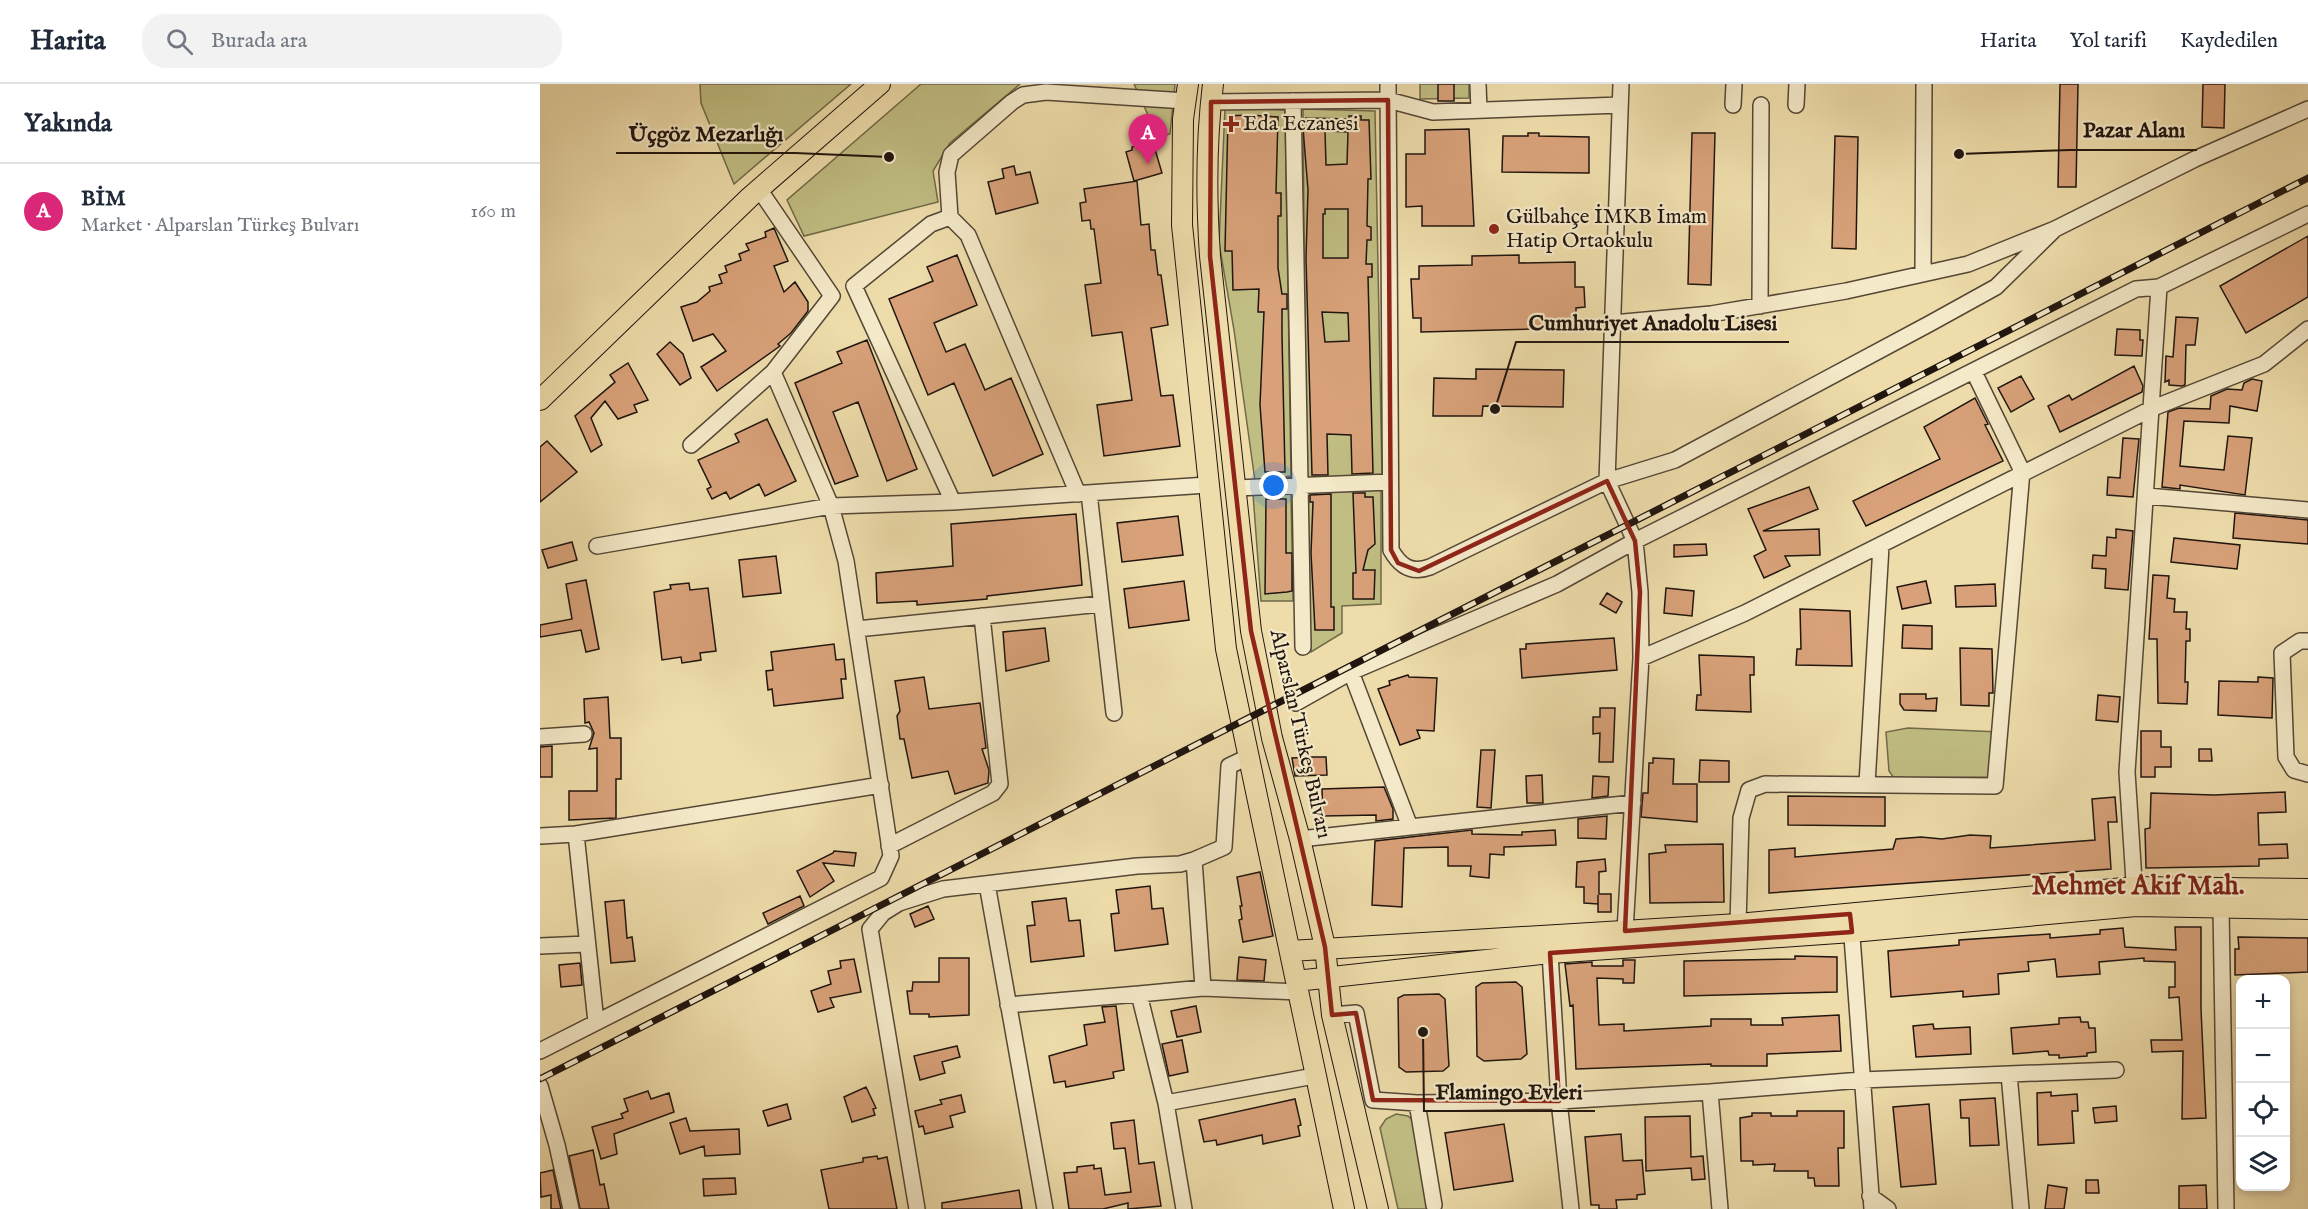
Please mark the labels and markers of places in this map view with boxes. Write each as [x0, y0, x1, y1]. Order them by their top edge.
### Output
callout: Pazar Alanı [2070, 110, 2197, 150]
place label: Eda Eczanesi [1243, 111, 1359, 138]
callout: Üçgöz Mezarlığı [616, 113, 795, 153]
pin: A [1128, 115, 1168, 164]
marker: Eda Eczanesi [1224, 117, 1238, 131]
place label: Gülbahçe İMKB İmam Hatip Ortaokulu [1506, 204, 1707, 255]
marker: Gülbahçe İMKB İmam Hatip Ortaokulu [1487, 222, 1501, 236]
callout: Cumhuriyet Anadolu Lisesi [1516, 302, 1789, 342]
callout: Flamingo Evleri [1424, 1071, 1595, 1111]

